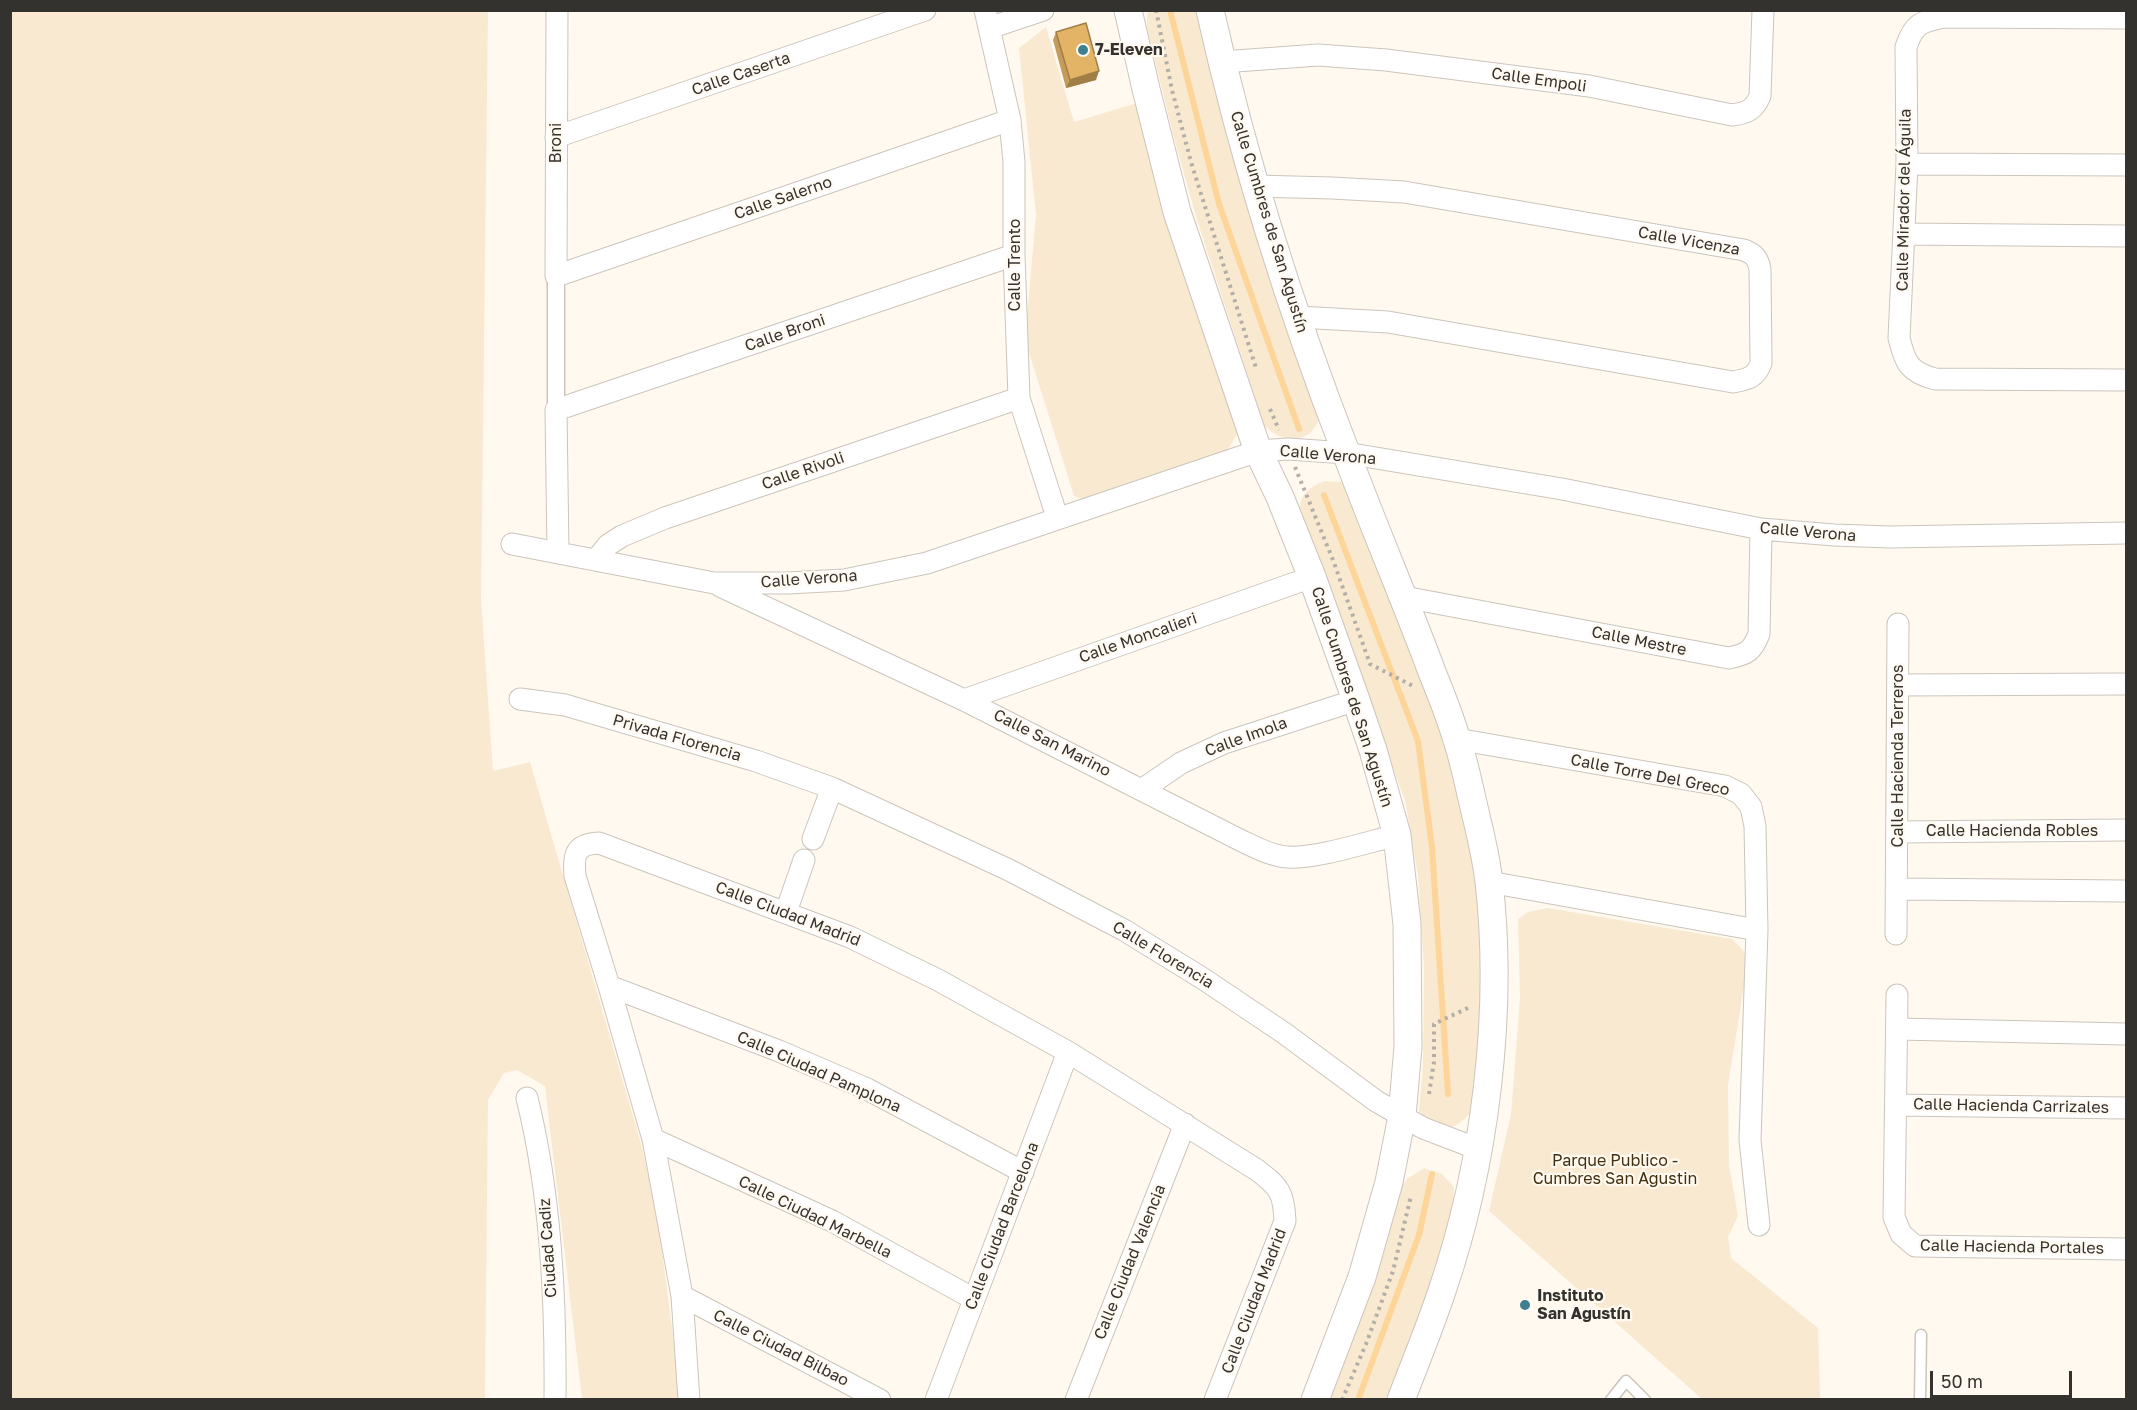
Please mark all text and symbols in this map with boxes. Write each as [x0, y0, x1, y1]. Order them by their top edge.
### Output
place label: 7-Eleven [1095, 40, 1163, 60]
marker: 7-Eleven [1076, 43, 1090, 57]
street label: Calle Caserta [689, 48, 793, 100]
street label: Calle Empoli [1490, 64, 1588, 96]
street label: Calle Mirador del Águila [1893, 108, 1915, 292]
street label: Calle Cumbres de San Agustín [1226, 109, 1312, 335]
street label: Broni [546, 123, 566, 163]
street label: Calle Salerno [731, 172, 835, 224]
street label: Calle Trento [1005, 219, 1025, 311]
street label: Calle Vicenza [1636, 223, 1742, 259]
street label: Calle Broni [742, 310, 828, 356]
street label: Calle Verona [1279, 441, 1377, 469]
street label: Calle Rivoli [759, 448, 847, 494]
street label: Calle Verona [1759, 518, 1857, 546]
street label: Calle Verona [760, 566, 858, 592]
street label: Calle Cumbres de San Agustín [1307, 584, 1397, 810]
street label: Calle Moncalieri [1077, 609, 1199, 667]
street label: Calle Mestre [1590, 622, 1688, 660]
street label: Calle Hacienda Terreros [1888, 664, 1908, 848]
street label: Calle San Marino [990, 705, 1114, 781]
street label: Privada Florencia [611, 710, 743, 766]
street label: Calle Imola [1202, 713, 1290, 761]
street label: Calle Torre Del Greco [1569, 750, 1731, 800]
street label: Calle Hacienda Robles [1926, 821, 2098, 841]
street label: Calle Ciudad Madrid [713, 877, 863, 951]
street label: Calle Florencia [1109, 917, 1217, 993]
street label: Calle Ciudad Pamplona [734, 1027, 904, 1117]
street label: Calle Hacienda Carrizales [1913, 1095, 2109, 1117]
street label: Calle Ciudad Barcelona [961, 1139, 1043, 1313]
park label: Parque Publico - Cumbres San Agustin [1533, 1151, 1697, 1189]
street label: Calle Ciudad Marbella [735, 1171, 895, 1263]
street label: Calle Ciudad Valencia [1090, 1182, 1170, 1342]
street label: Ciudad Cadiz [535, 1198, 561, 1298]
street label: Calle Ciudad Madrid [1217, 1226, 1291, 1376]
street label: Calle Hacienda Portales [1920, 1236, 2104, 1258]
place label: Instituto San Agustín [1537, 1286, 1631, 1324]
marker: Instituto San Agustín [1518, 1298, 1532, 1312]
street label: Calle Ciudad Bilbao [710, 1306, 852, 1390]
scale bar [1933, 1359, 2076, 1397]
text: 50 m [1941, 1370, 1983, 1392]

